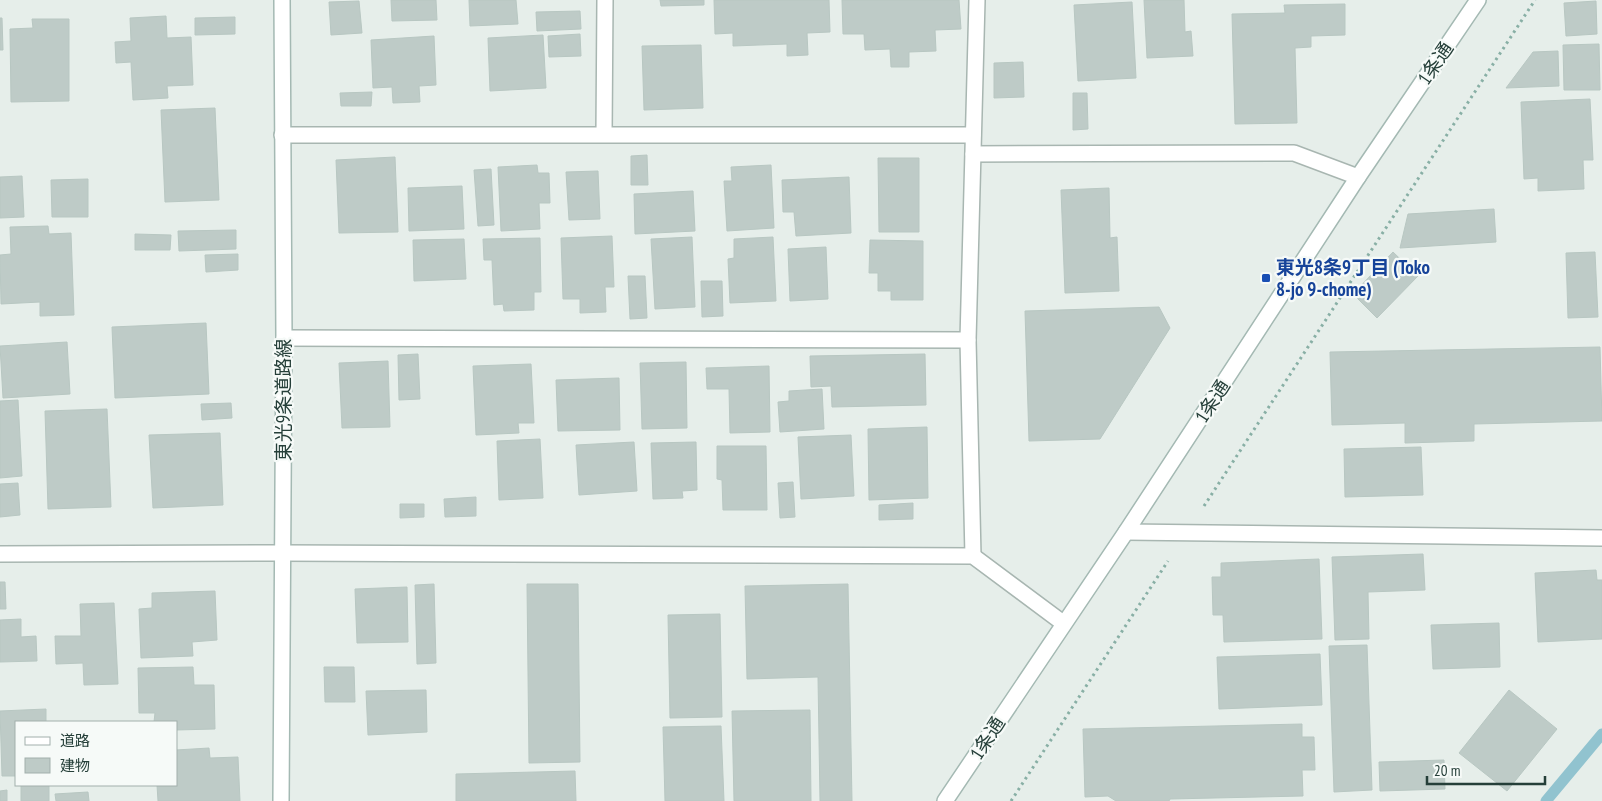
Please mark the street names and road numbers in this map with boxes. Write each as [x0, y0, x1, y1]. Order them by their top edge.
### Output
street label: 1条通 [1412, 37, 1458, 89]
street label: 東光9条道路線 [271, 339, 295, 461]
street label: 1条通 [1189, 375, 1235, 427]
street label: 1条通 [964, 712, 1010, 764]

